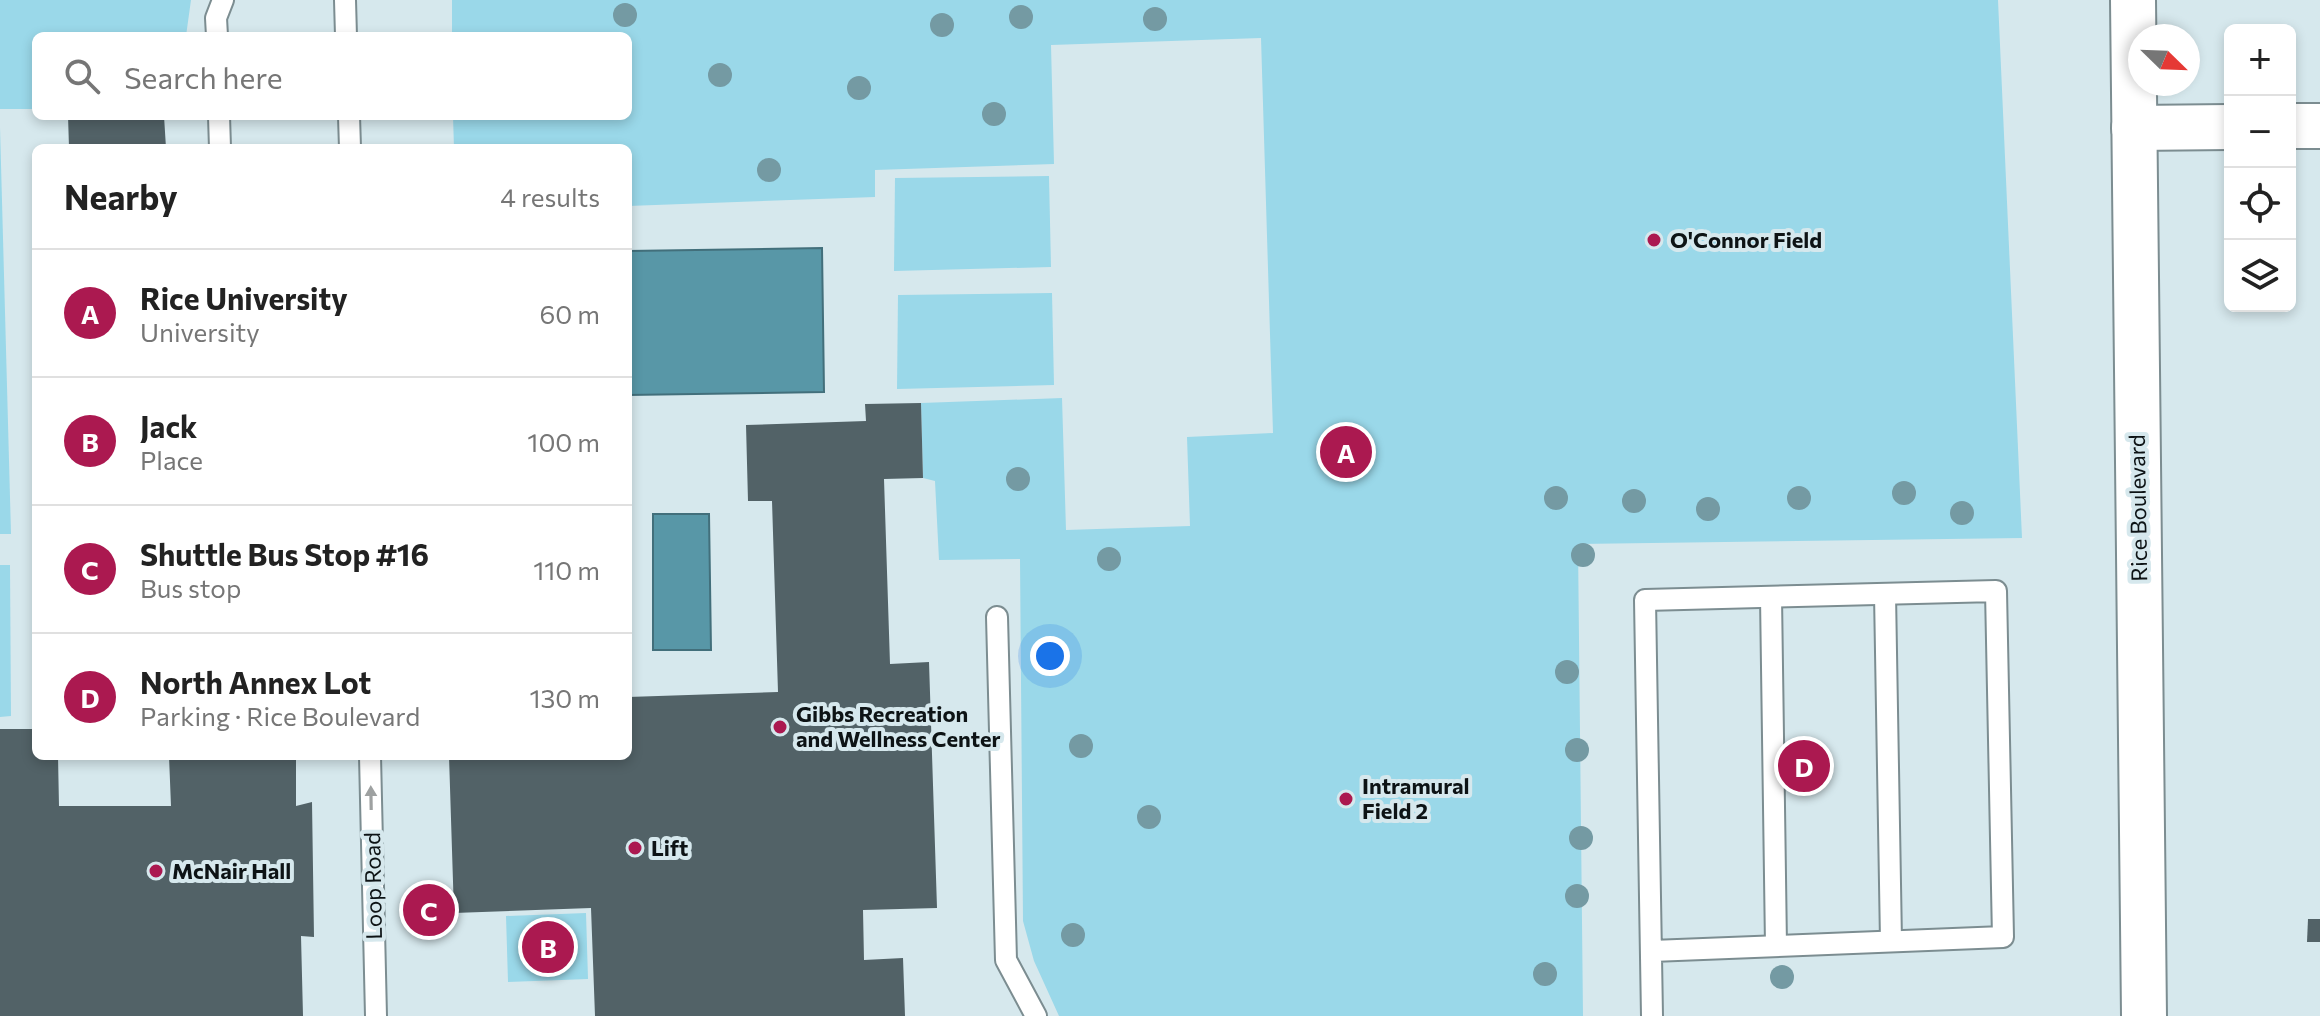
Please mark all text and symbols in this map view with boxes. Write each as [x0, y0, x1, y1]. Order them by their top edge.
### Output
north arrow [2128, 24, 2200, 96]
map controls [2224, 24, 2296, 312]
button: + [2224, 24, 2296, 96]
search box [32, 32, 632, 120]
icon: search [60, 54, 104, 98]
text: Search here [124, 58, 283, 95]
button: − [2224, 96, 2296, 168]
button: locate [2224, 168, 2296, 240]
text: Nearby [64, 175, 178, 217]
text: 4 results [500, 181, 600, 212]
place label: O'Connor Field [1670, 226, 1822, 253]
marker: O'Connor Field [1645, 231, 1663, 249]
button: layers [2224, 240, 2296, 312]
text: Rice University [140, 279, 348, 316]
text: A [81, 298, 99, 329]
text: 60 m [540, 298, 600, 329]
text: University [140, 316, 260, 347]
text: Jack [140, 407, 197, 444]
pin: A [1320, 422, 1372, 482]
text: B [81, 426, 99, 457]
text: 100 m [527, 426, 600, 457]
street label: Rice Boulevard [2123, 434, 2152, 582]
text: Place [140, 444, 203, 475]
text: Shuttle Bus Stop #16 [140, 535, 429, 572]
text: C [81, 554, 99, 585]
text: 110 m [533, 554, 600, 585]
text: Bus stop [140, 572, 241, 603]
your location [1030, 636, 1070, 676]
text: North Annex Lot [140, 663, 371, 700]
text: D [80, 682, 100, 713]
text: 130 m [529, 682, 600, 713]
text: Parking · Rice Boulevard [140, 700, 420, 731]
place label: Gibbs Recreation and Wellness Center [796, 700, 1001, 752]
marker: Gibbs Recreation and Wellness Center [771, 718, 789, 736]
pin: D [1778, 736, 1830, 796]
place label: Intramural Field 2 [1362, 772, 1470, 824]
one-way arrow [364, 785, 377, 810]
marker: Intramural Field 2 [1337, 790, 1355, 808]
street label: Loop Road [358, 832, 387, 940]
place label: Lift [651, 834, 688, 861]
marker: Lift [626, 839, 644, 857]
place label: McNair Hall [172, 857, 291, 884]
marker: McNair Hall [147, 862, 165, 880]
pin: C [403, 880, 455, 940]
pin: B [522, 917, 574, 977]

